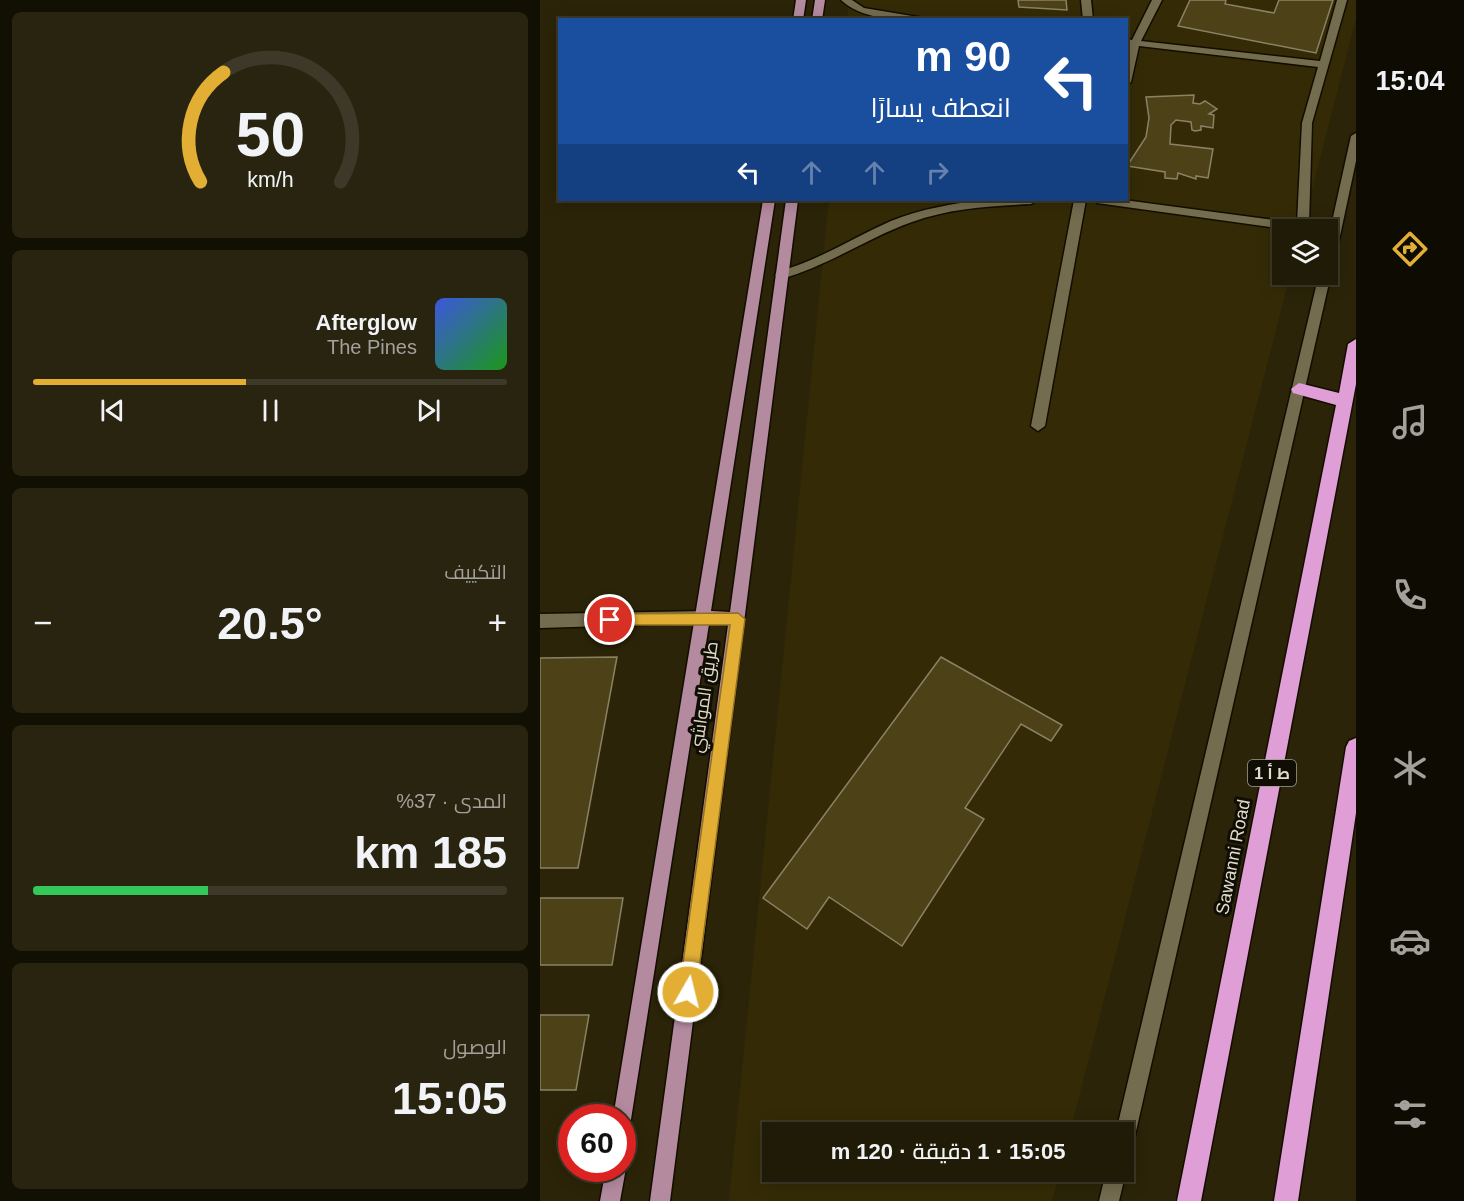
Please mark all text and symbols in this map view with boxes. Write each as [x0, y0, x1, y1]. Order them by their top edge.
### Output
text: 90 m [915, 33, 1011, 80]
icon: left [1032, 42, 1110, 120]
text: 15:04 [1375, 66, 1445, 96]
text: انعطف يسارًا [870, 93, 1011, 123]
text: 50 [235, 100, 305, 169]
icon: left [732, 156, 765, 189]
icon: ahead [795, 156, 828, 189]
icon: ahead [858, 156, 891, 189]
icon: right [921, 156, 954, 189]
text: km/h [247, 168, 293, 192]
map controls [1272, 219, 1338, 285]
button: layers [1272, 219, 1338, 285]
icon: directions [1389, 228, 1431, 270]
text: Afterglow [316, 310, 417, 335]
text: The Pines [327, 336, 417, 358]
icon: previous [96, 394, 129, 427]
icon: pause [254, 394, 287, 427]
icon: next [412, 394, 445, 427]
icon: music [1389, 401, 1431, 443]
text: التكييف [444, 561, 507, 583]
icon: phone [1389, 574, 1431, 616]
pin [584, 594, 635, 645]
text: 20.5° [217, 598, 323, 649]
icon: arrive [593, 603, 626, 636]
text: − [33, 604, 52, 641]
text: + [488, 604, 507, 641]
street label: طريق المواشي [686, 640, 725, 754]
icon: climate [1389, 747, 1431, 789]
road number: ط أ 1 [1248, 760, 1296, 786]
text: المدى · 37% [396, 790, 507, 812]
street label: Sawanni Road [1212, 798, 1254, 916]
text: 185 km [354, 827, 507, 878]
icon: car [1389, 920, 1431, 962]
position arrow [656, 960, 720, 1024]
text: الوصول [443, 1036, 507, 1058]
text: 15:05 [392, 1073, 507, 1124]
icon: filters [1389, 1093, 1431, 1135]
speed limit sign: 60 [558, 1104, 636, 1182]
text: 15:05 · 1 دقيقة · 120 m [831, 1139, 1065, 1164]

